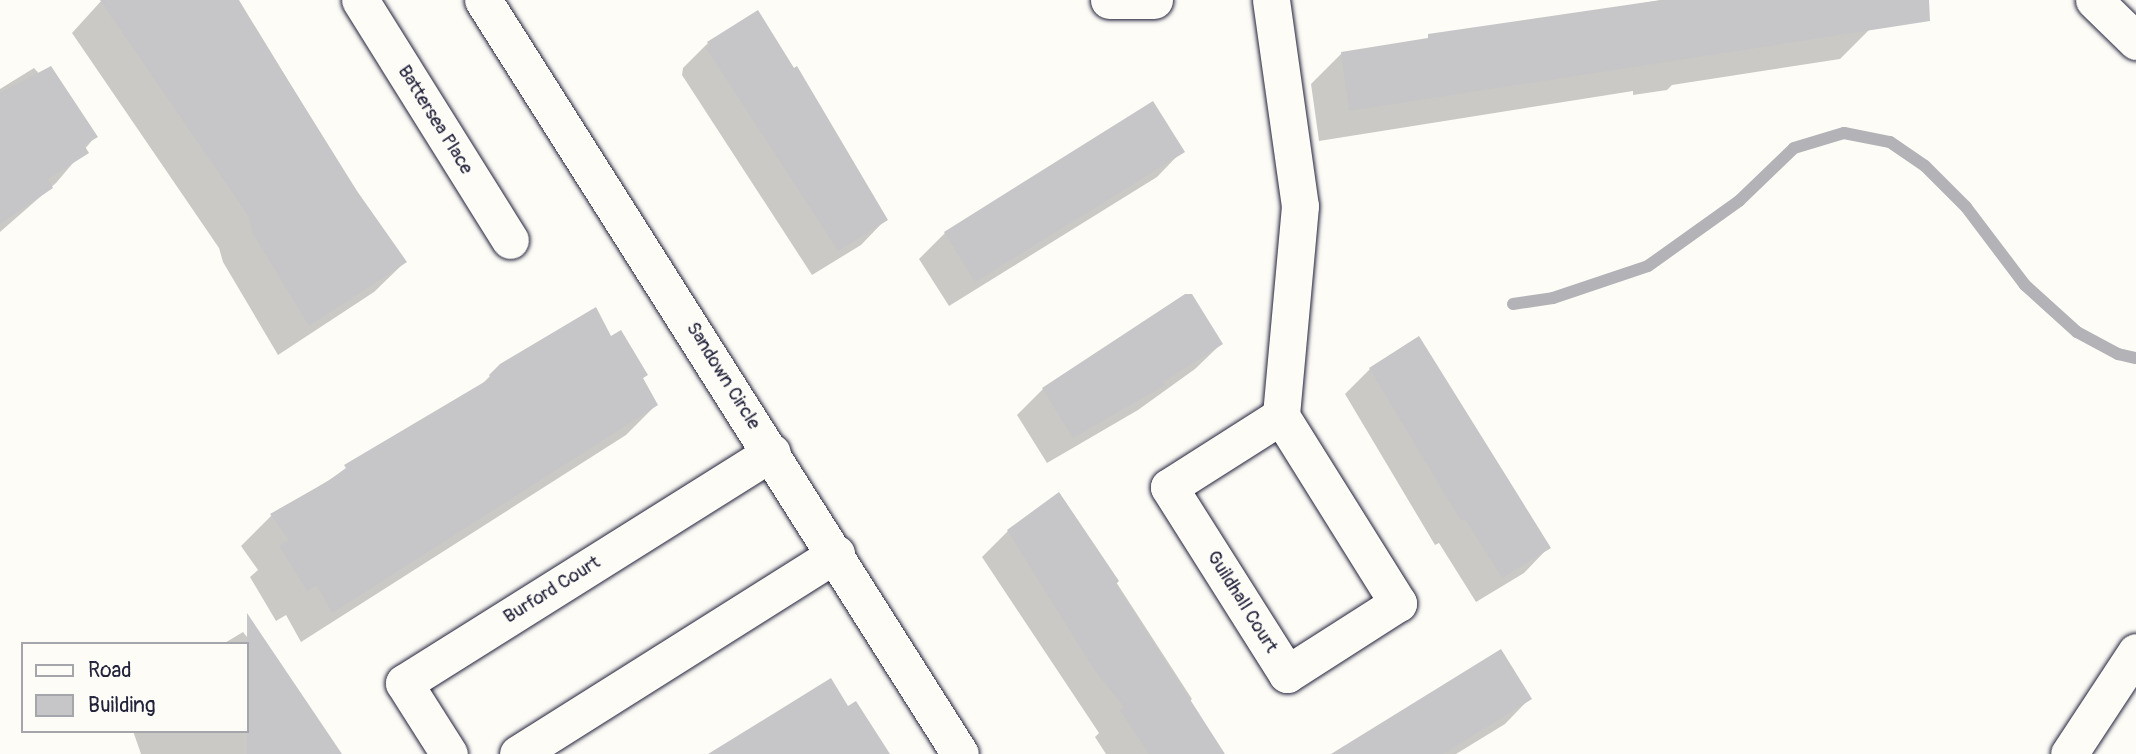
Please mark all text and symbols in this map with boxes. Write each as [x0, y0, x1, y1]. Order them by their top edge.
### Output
street label: Battersea Place [392, 61, 478, 179]
street label: Sandown Circle [681, 318, 765, 434]
street label: Guildhall Court [1202, 547, 1282, 657]
street label: Burford Court [499, 551, 605, 629]
legend [21, 642, 248, 733]
text: Road [88, 657, 132, 684]
text: Building [88, 692, 155, 719]

